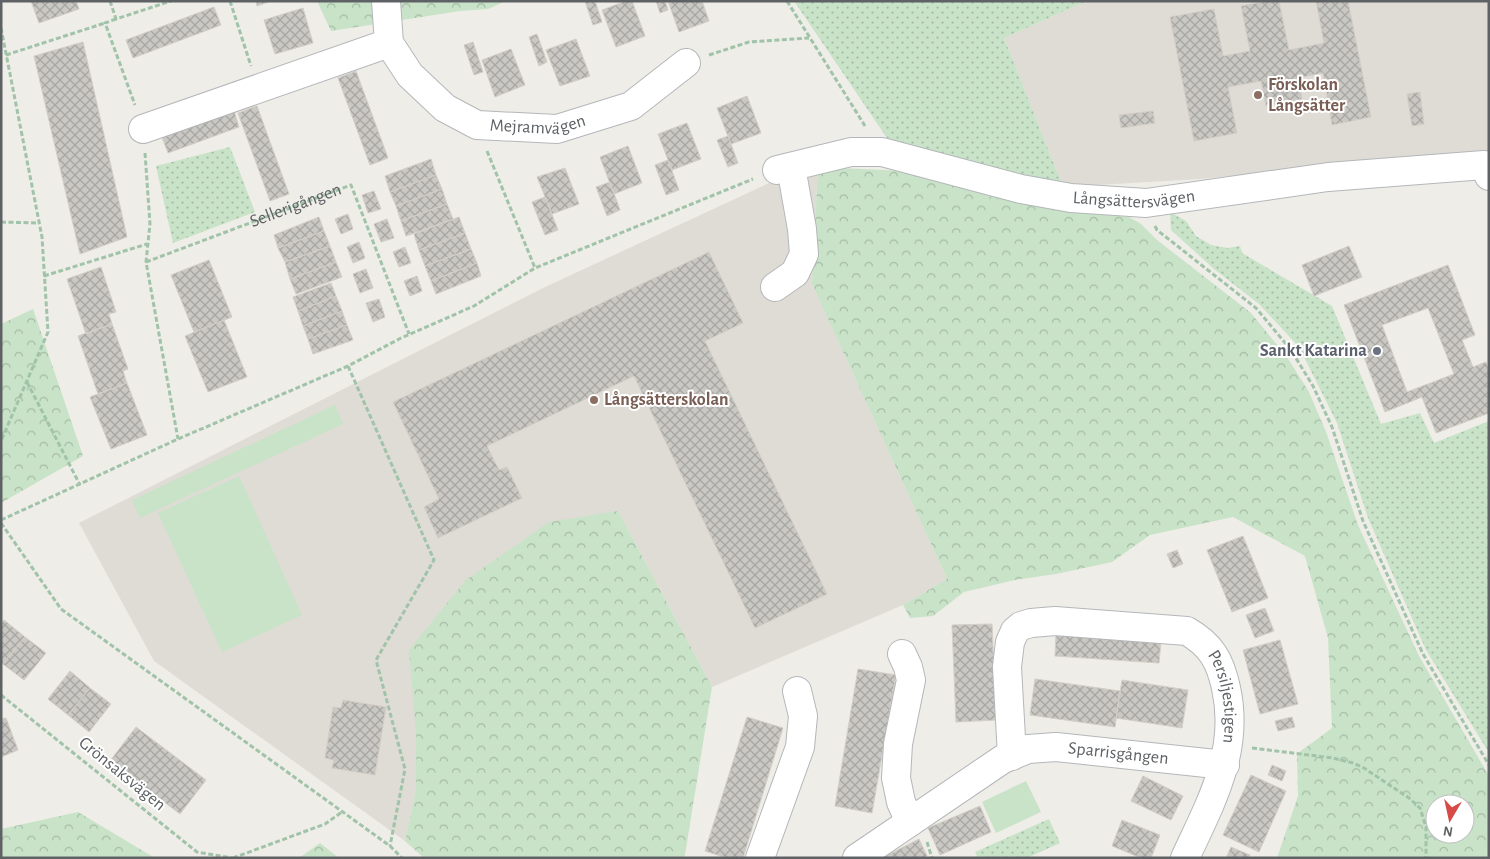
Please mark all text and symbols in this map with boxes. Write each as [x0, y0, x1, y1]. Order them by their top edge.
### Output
place label: Förskolan Långsätter [1268, 76, 1346, 115]
marker: Förskolan Långsätter [1252, 89, 1264, 101]
street label: Mejramvägen [489, 112, 588, 138]
street label: Sellerigången [248, 180, 344, 231]
street label: Långsättersvägen [1072, 187, 1196, 212]
place label: Sankt Katarina [1260, 342, 1367, 360]
marker: Sankt Katarina [1371, 345, 1383, 357]
place label: Långsätterskolan [604, 391, 728, 409]
marker: Långsätterskolan [588, 394, 600, 406]
street label: Persiljestigen [1204, 647, 1239, 744]
street label: Grönsaksvägen [75, 734, 169, 814]
street label: Sparrisgången [1067, 739, 1169, 768]
north arrow [1425, 794, 1475, 844]
text: N [1442, 823, 1454, 839]

